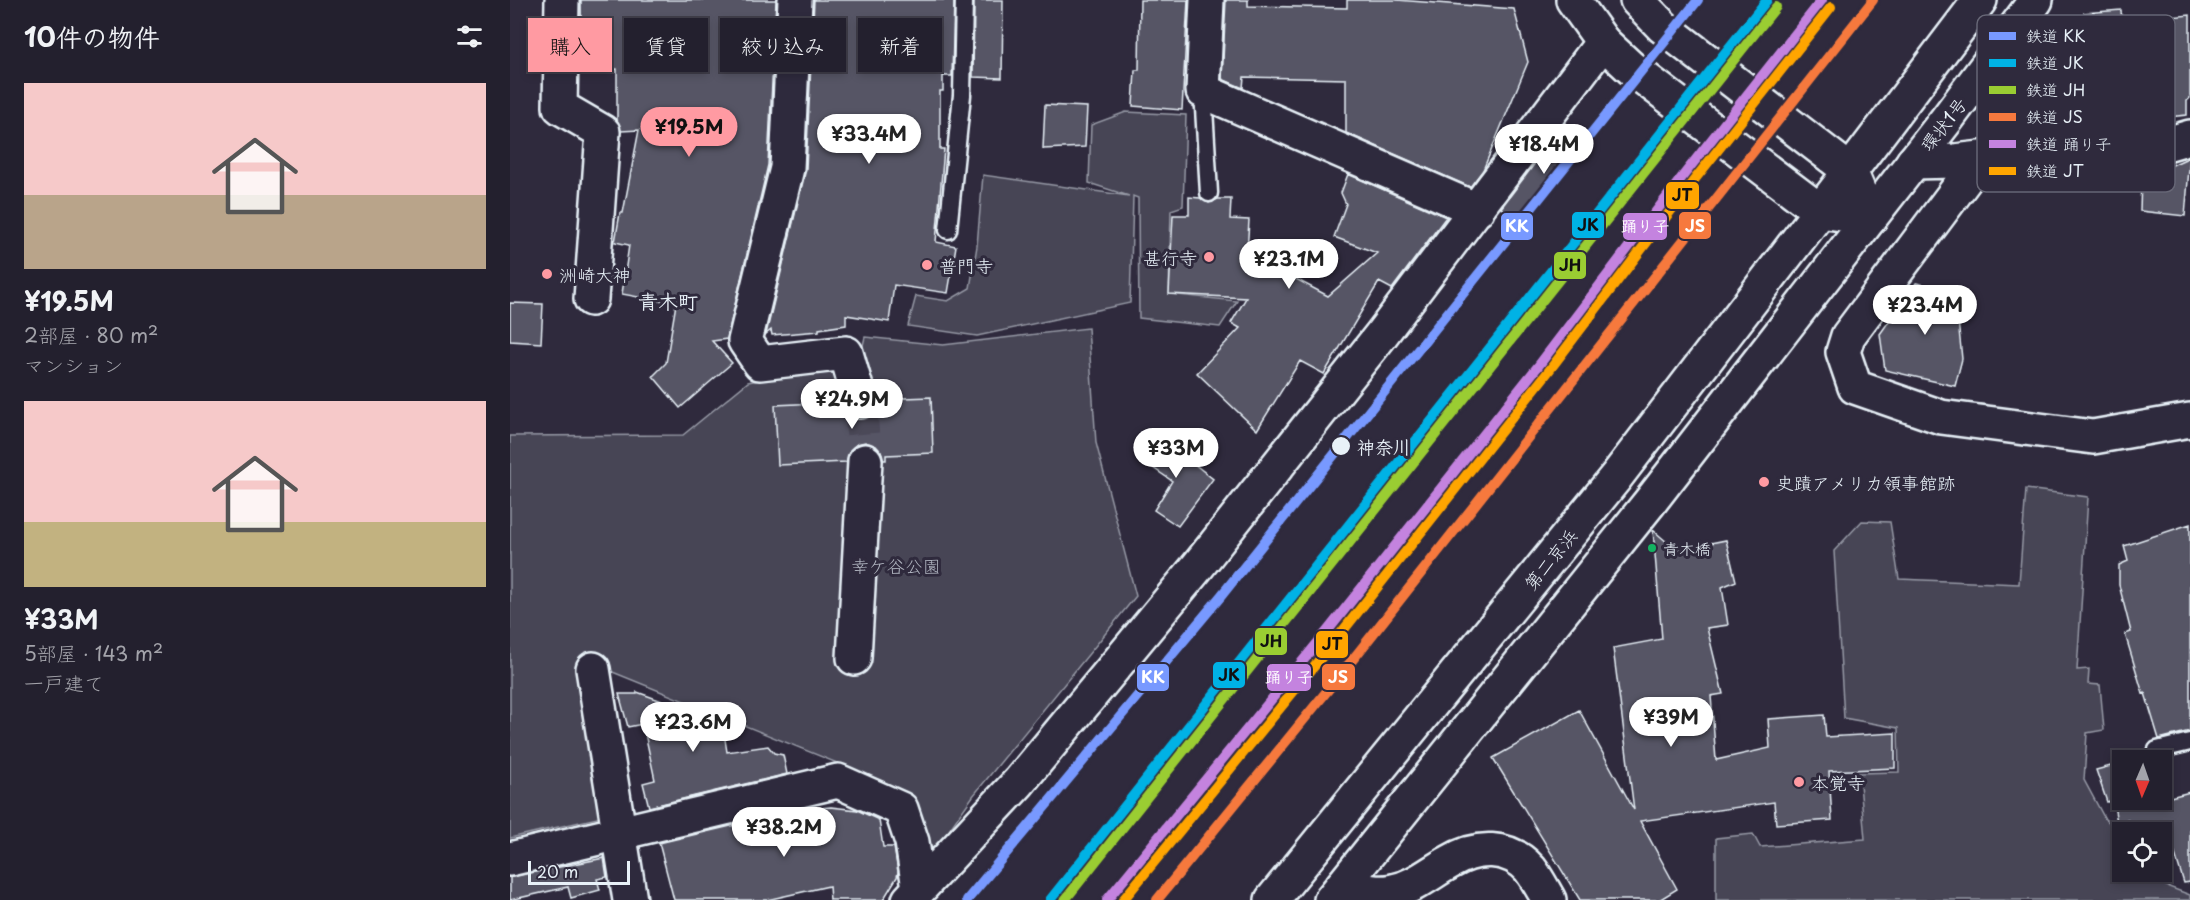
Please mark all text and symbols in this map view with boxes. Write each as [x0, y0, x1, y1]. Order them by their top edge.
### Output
legend [1977, 15, 2175, 192]
text: 10件の物件 [24, 17, 160, 56]
chip: 購入 [528, 18, 612, 72]
chip: 賃貸 [624, 18, 708, 72]
chip: 絞り込み [720, 18, 846, 72]
chip: 新着 [858, 18, 942, 72]
icon: filters [453, 20, 486, 53]
text: 鉄道 KK [2026, 23, 2086, 47]
text: 鉄道 JK [2026, 50, 2084, 74]
text: 鉄道 JH [2026, 77, 2085, 101]
street label: 環状1号 [1913, 91, 1973, 157]
text: 鉄道 JS [2026, 104, 2083, 128]
pin: ¥19.5M [640, 107, 738, 158]
text: ¥19.5M [654, 111, 724, 141]
pin: ¥33.4M [820, 114, 918, 165]
text: ¥33.4M [831, 118, 907, 148]
icon: home [201, 122, 309, 230]
pin: ¥18.4M [1495, 124, 1593, 175]
text: ¥18.4M [1509, 128, 1579, 158]
text: 鉄道 踊り子 [2026, 131, 2111, 155]
text: 鉄道 JT [2026, 158, 2084, 182]
line badge: JT [1665, 181, 1700, 210]
text: JT [1672, 182, 1692, 206]
line badge: JK [1571, 211, 1605, 239]
line badge: JS [1678, 211, 1712, 240]
line badge: KK [1500, 212, 1534, 241]
text: JK [1577, 212, 1599, 236]
line badge: 踊り子 [1622, 212, 1668, 241]
text: KK [1505, 213, 1529, 237]
text: 踊り子 [1621, 213, 1669, 237]
text: JS [1685, 213, 1705, 237]
pin: ¥23.1M [1240, 239, 1338, 290]
text: ¥23.1M [1253, 243, 1325, 273]
place label: 甚行寺 [1143, 244, 1197, 271]
marker: 甚行寺 [1202, 250, 1216, 264]
line badge: JH [1553, 251, 1587, 280]
place label: 普門寺 [939, 252, 993, 279]
text: JH [1559, 252, 1581, 276]
marker: 普門寺 [920, 258, 934, 272]
place label: 洲崎大神 [559, 261, 631, 288]
marker: 洲崎大神 [540, 267, 554, 281]
text: ¥19.5M [24, 281, 114, 320]
pin: ¥23.4M [1876, 285, 1974, 336]
district label: 青木町 [638, 286, 698, 316]
text: ¥23.4M [1887, 289, 1963, 319]
text: 2部屋 · 80 m² [24, 320, 158, 350]
text: マンション [24, 350, 123, 380]
pin: ¥24.9M [803, 379, 901, 430]
text: ¥24.9M [815, 383, 889, 413]
pin: ¥33M [1140, 428, 1212, 479]
text: ¥33M [1147, 432, 1205, 462]
place label: 神奈川 [1357, 433, 1411, 460]
marker: 神奈川 [1330, 435, 1352, 457]
icon: home [201, 440, 309, 548]
place label: 史蹟アメリカ領事館跡 [1776, 469, 1955, 496]
marker: 史蹟アメリカ領事館跡 [1757, 475, 1771, 489]
street label: 第二京浜 [1517, 523, 1583, 595]
place label: 青木橋 [1663, 536, 1711, 560]
marker: 青木橋 [1646, 542, 1658, 554]
park label: 幸ケ谷公園 [851, 552, 941, 579]
text: ¥33M [24, 599, 98, 638]
line badge: JH [1254, 627, 1288, 656]
text: JH [1260, 628, 1282, 652]
line badge: JT [1315, 630, 1349, 659]
text: JT [1322, 631, 1342, 655]
text: 5部屋 · 143 m² [24, 638, 163, 668]
line badge: JK [1212, 661, 1246, 689]
text: JK [1218, 662, 1240, 686]
line badge: KK [1136, 663, 1170, 692]
line badge: 踊り子 [1266, 663, 1312, 692]
line badge: JS [1321, 663, 1356, 691]
text: KK [1141, 664, 1165, 688]
text: 踊り子 [1265, 664, 1313, 688]
text: JS [1328, 664, 1348, 688]
text: 一戸建て [24, 668, 104, 698]
pin: ¥39M [1635, 697, 1707, 748]
text: ¥39M [1643, 701, 1699, 731]
pin: ¥23.6M [644, 702, 742, 753]
text: ¥23.6M [654, 706, 732, 736]
north arrow [2112, 750, 2172, 810]
map controls [2112, 750, 2172, 882]
place label: 本覚寺 [1811, 769, 1865, 796]
marker: 本覚寺 [1792, 775, 1806, 789]
pin: ¥38.2M [735, 807, 833, 858]
text: ¥38.2M [746, 811, 822, 841]
button: locate [2112, 822, 2172, 882]
scale bar [528, 858, 630, 886]
text: 20 m [537, 859, 578, 883]

